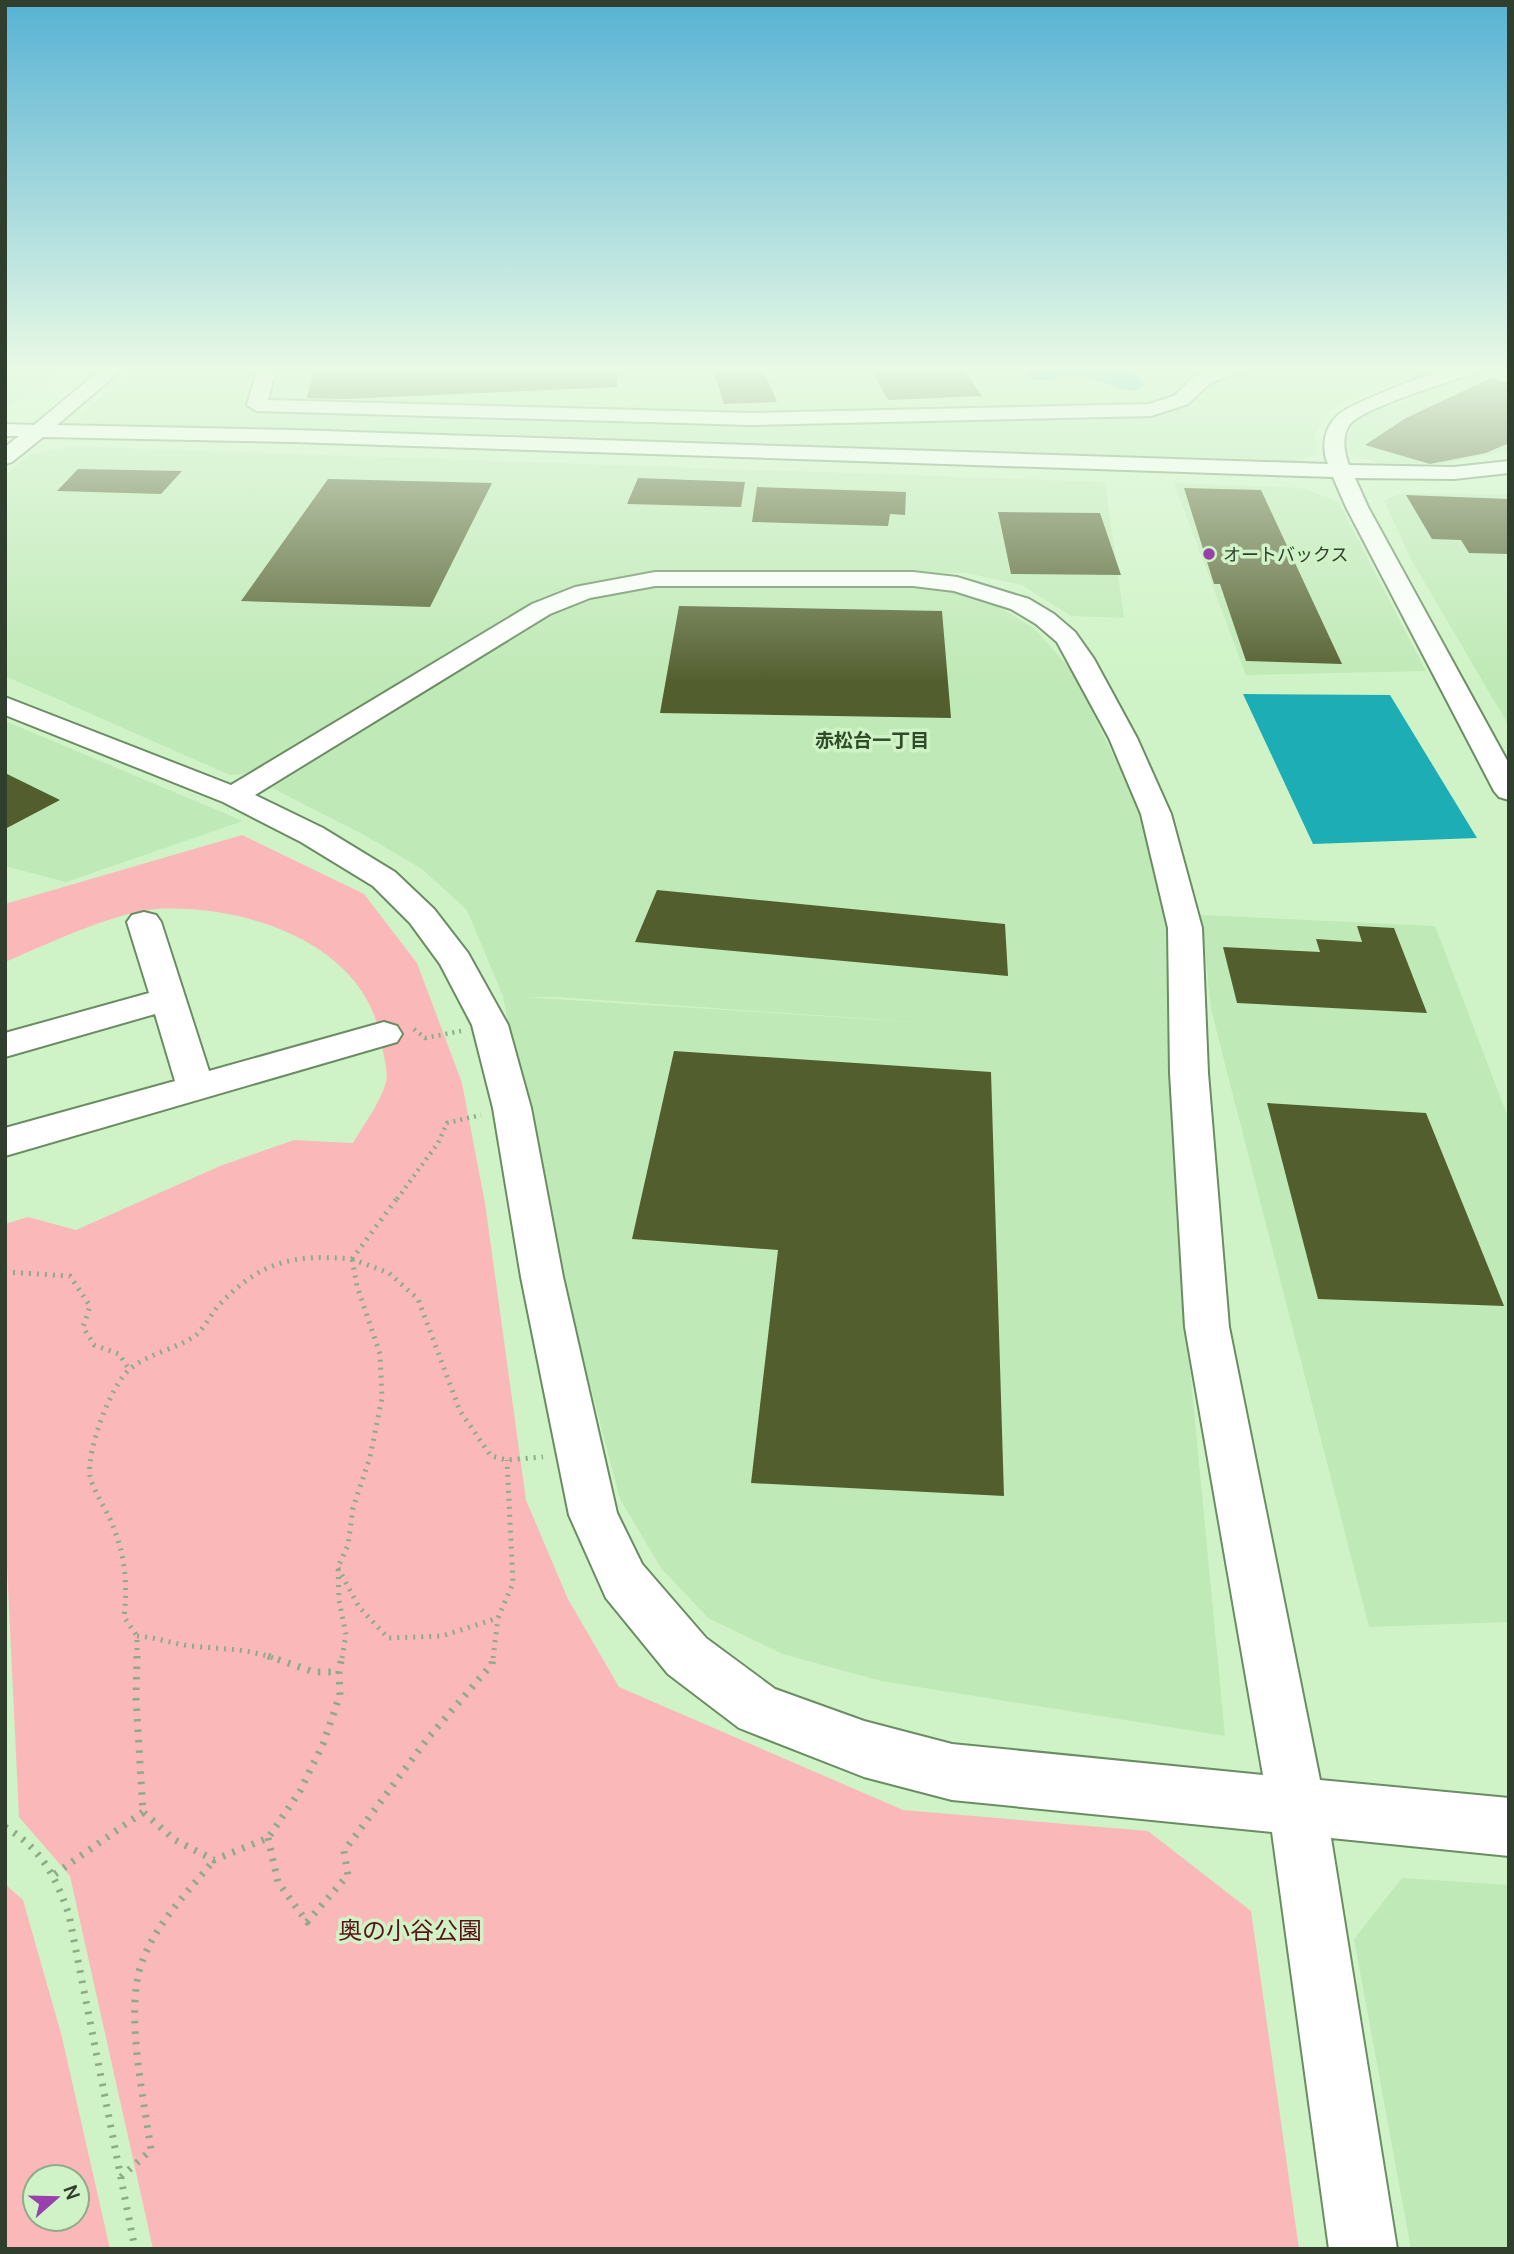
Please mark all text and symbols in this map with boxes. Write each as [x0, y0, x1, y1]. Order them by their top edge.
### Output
place label: オートバックス [1223, 542, 1348, 566]
marker: オートバックス [1201, 546, 1217, 562]
district label: 赤松台一丁目 [815, 727, 929, 753]
park label: 奥の小谷公園 [338, 1913, 482, 1946]
north arrow [21, 2163, 91, 2233]
text: N [57, 2181, 87, 2203]

